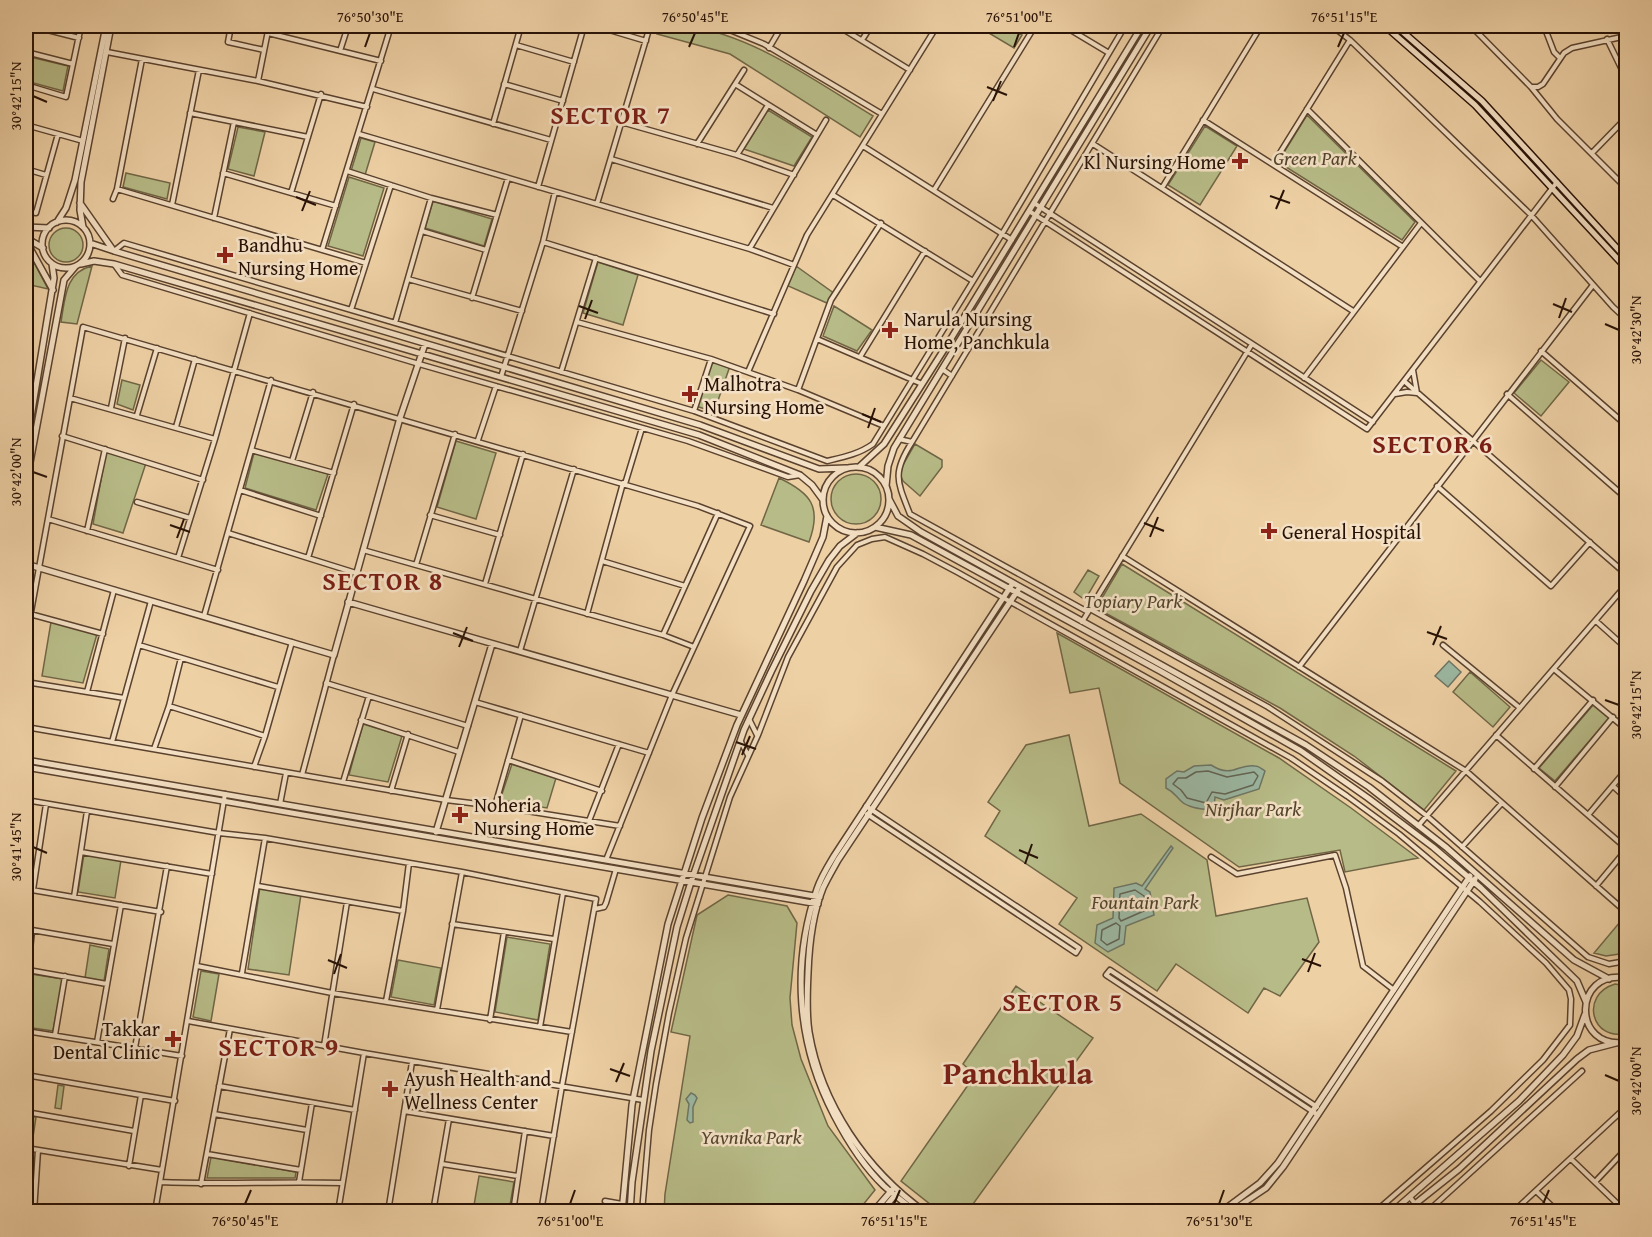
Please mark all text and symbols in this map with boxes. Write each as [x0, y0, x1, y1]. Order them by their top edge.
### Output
text: 76°50'30"E [337, 6, 404, 27]
text: 76°50'45"E [662, 6, 729, 27]
text: 76°51'00"E [986, 6, 1053, 27]
text: 76°51'15"E [1311, 6, 1378, 27]
text: 30°42'15"N [5, 61, 26, 130]
district label: SECTOR 7 [550, 95, 672, 134]
park label: Green Park [1273, 143, 1358, 172]
place label: Kl Nursing Home [1084, 147, 1226, 176]
marker: Kl Nursing Home [1231, 152, 1249, 170]
place label: Bandhu Nursing Home [238, 230, 358, 282]
marker: Bandhu Nursing Home [216, 246, 234, 264]
text: 30°42'30"N [1625, 295, 1646, 364]
place label: Narula Nursing Home, Panchkula [904, 304, 1050, 356]
marker: Narula Nursing Home, Panchkula [881, 321, 899, 339]
place label: Malhotra Nursing Home [704, 369, 824, 421]
marker: Malhotra Nursing Home [681, 385, 699, 403]
district label: SECTOR 6 [1372, 424, 1494, 463]
text: 30°42'00"N [5, 437, 26, 506]
place label: General Hospital [1282, 517, 1422, 546]
marker: General Hospital [1260, 522, 1278, 540]
district label: SECTOR 8 [322, 561, 444, 600]
park label: Topiary Park [1084, 586, 1183, 615]
text: 30°42'15"N [1625, 670, 1646, 739]
place label: Noheria Nursing Home [474, 790, 594, 842]
park label: Nirjhar Park [1204, 794, 1302, 823]
marker: Noheria Nursing Home [451, 806, 469, 824]
text: 30°41'45"N [5, 812, 26, 881]
park label: Fountain Park [1090, 887, 1200, 916]
district label: SECTOR 5 [1002, 982, 1124, 1021]
place label: Takkar Dental Clinic [53, 1014, 160, 1066]
district label: SECTOR 9 [218, 1027, 340, 1066]
marker: Takkar Dental Clinic [164, 1030, 182, 1048]
text: 30°42'00"N [1625, 1046, 1646, 1115]
district label: Panchkula [943, 1049, 1094, 1096]
place label: Ayush Health and Wellness Center [404, 1064, 552, 1116]
marker: Ayush Health and Wellness Center [381, 1080, 399, 1098]
park label: Yavnika Park [700, 1122, 802, 1151]
text: 76°50'45"E [212, 1210, 279, 1231]
text: 76°51'00"E [537, 1210, 604, 1231]
text: 76°51'15"E [861, 1210, 928, 1231]
text: 76°51'30"E [1186, 1210, 1253, 1231]
text: 76°51'45"E [1510, 1210, 1577, 1231]

